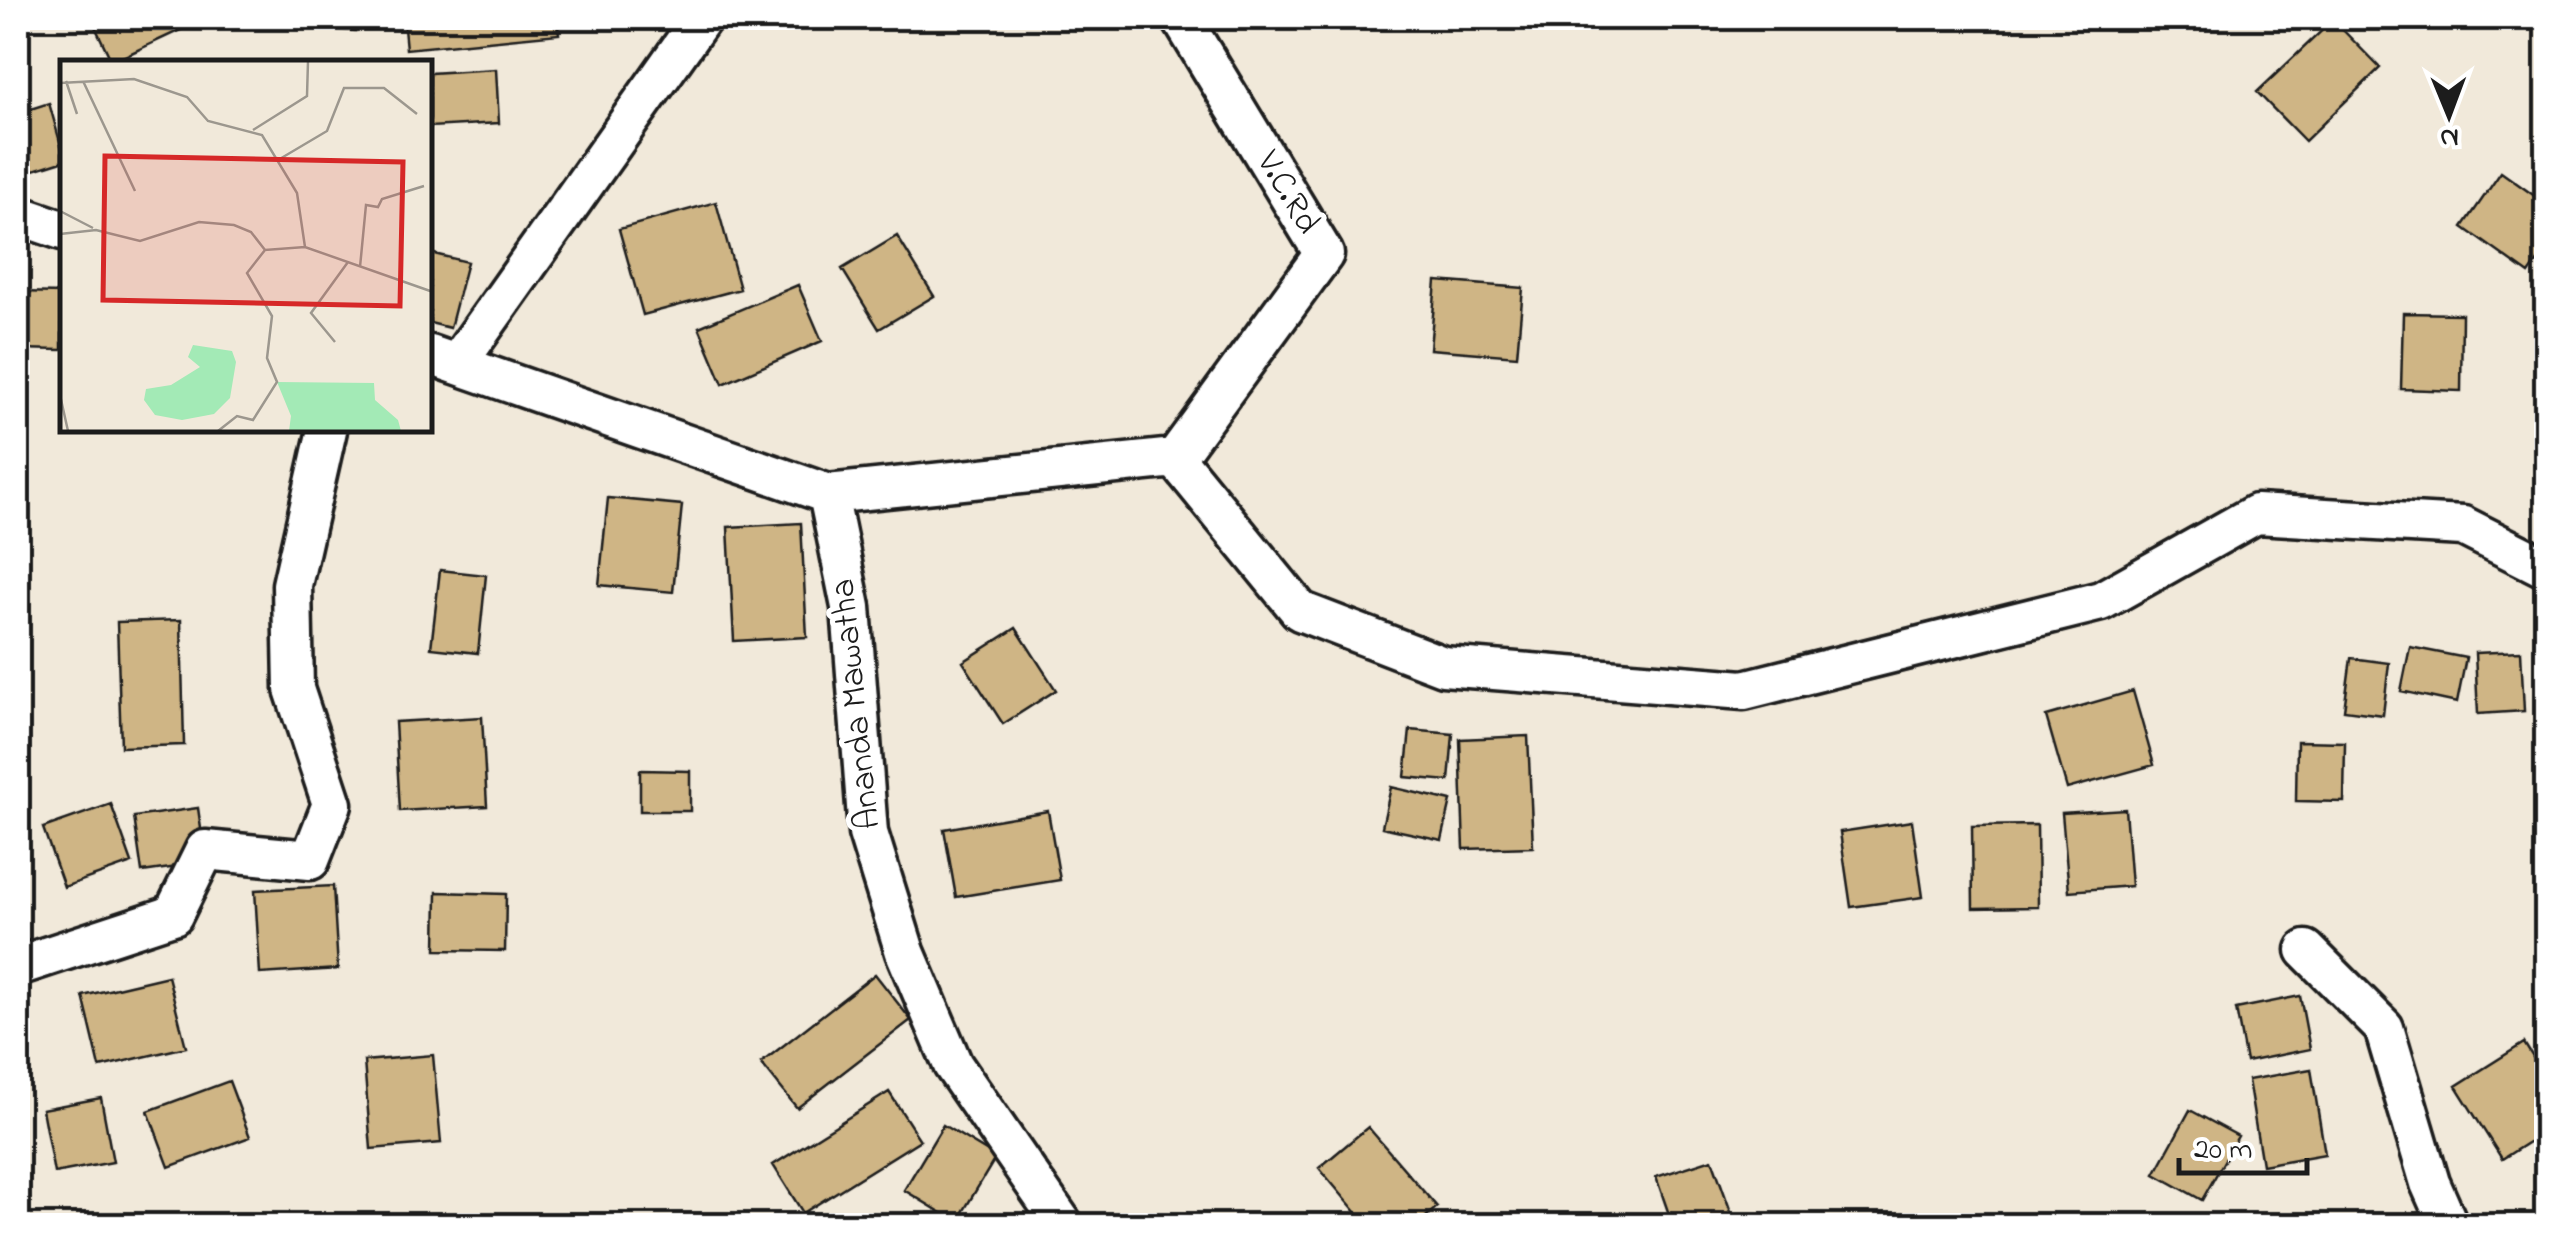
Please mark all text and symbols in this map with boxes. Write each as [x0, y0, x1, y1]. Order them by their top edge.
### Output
inset map [60, 60, 432, 432]
north arrow [2399, 65, 2499, 165]
text: N [2440, 116, 2459, 157]
street label: V.C.Rd [1242, 141, 1332, 244]
street label: Ananda Mawatha [818, 576, 896, 832]
scale bar [2179, 1113, 2306, 1175]
text: 20 m [2194, 1129, 2253, 1173]

